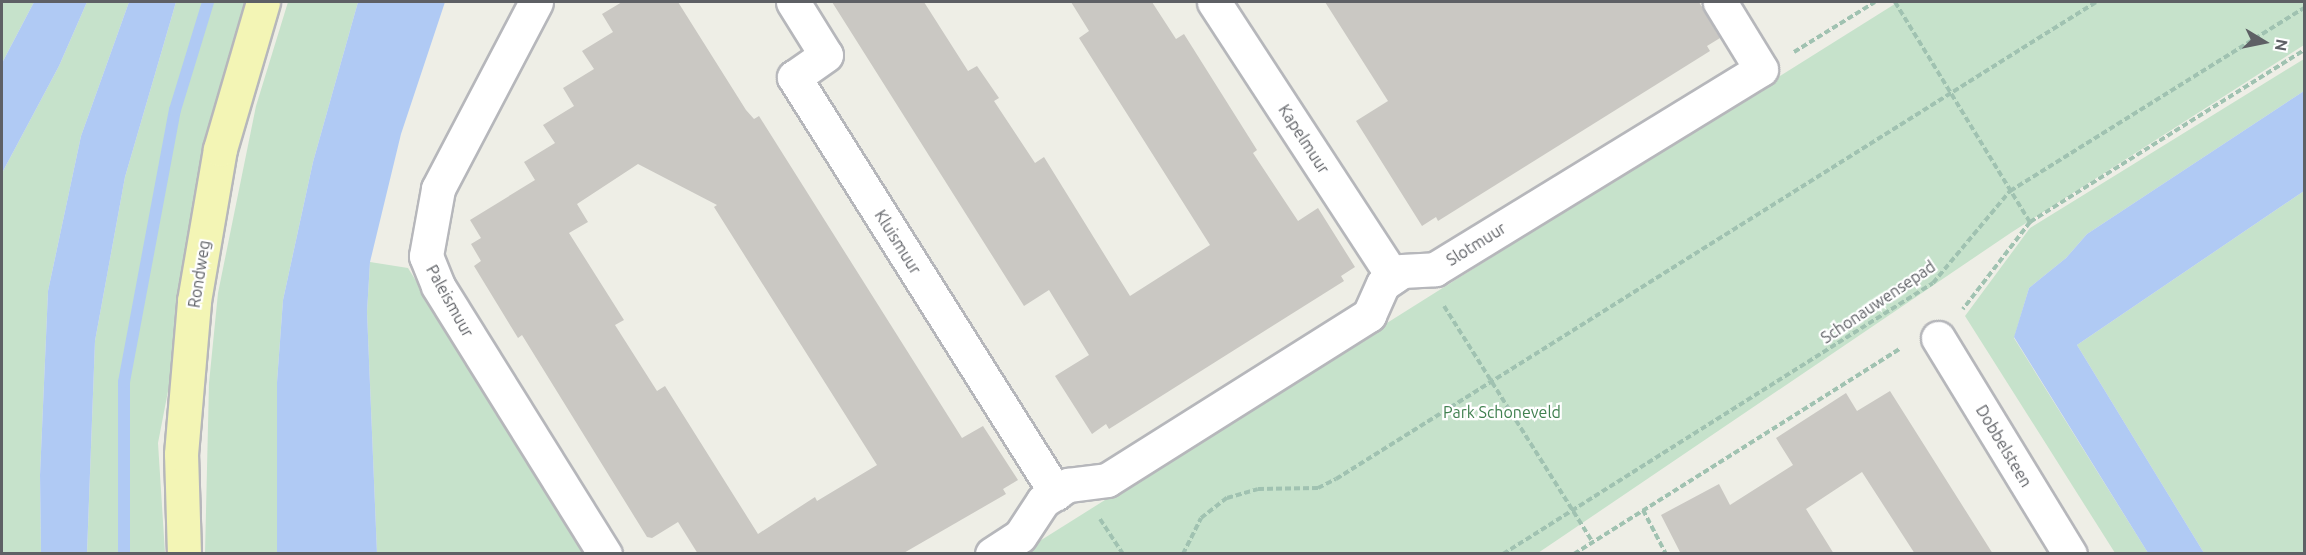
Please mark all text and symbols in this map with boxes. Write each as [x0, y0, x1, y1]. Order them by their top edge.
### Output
north arrow [2234, 12, 2294, 72]
text: N [2272, 38, 2292, 53]
street label: Kapelmuur [1275, 101, 1333, 177]
street label: Kluismuur [871, 206, 925, 278]
street label: Slotmuur [1443, 218, 1509, 270]
street label: Rondweg [184, 239, 214, 309]
street label: Schonauwensepad [1817, 257, 1939, 347]
street label: Paleismuur [422, 262, 478, 340]
street label: Dobbelsteen [1972, 401, 2036, 491]
park label: Park Schoneveld [1443, 402, 1561, 422]

